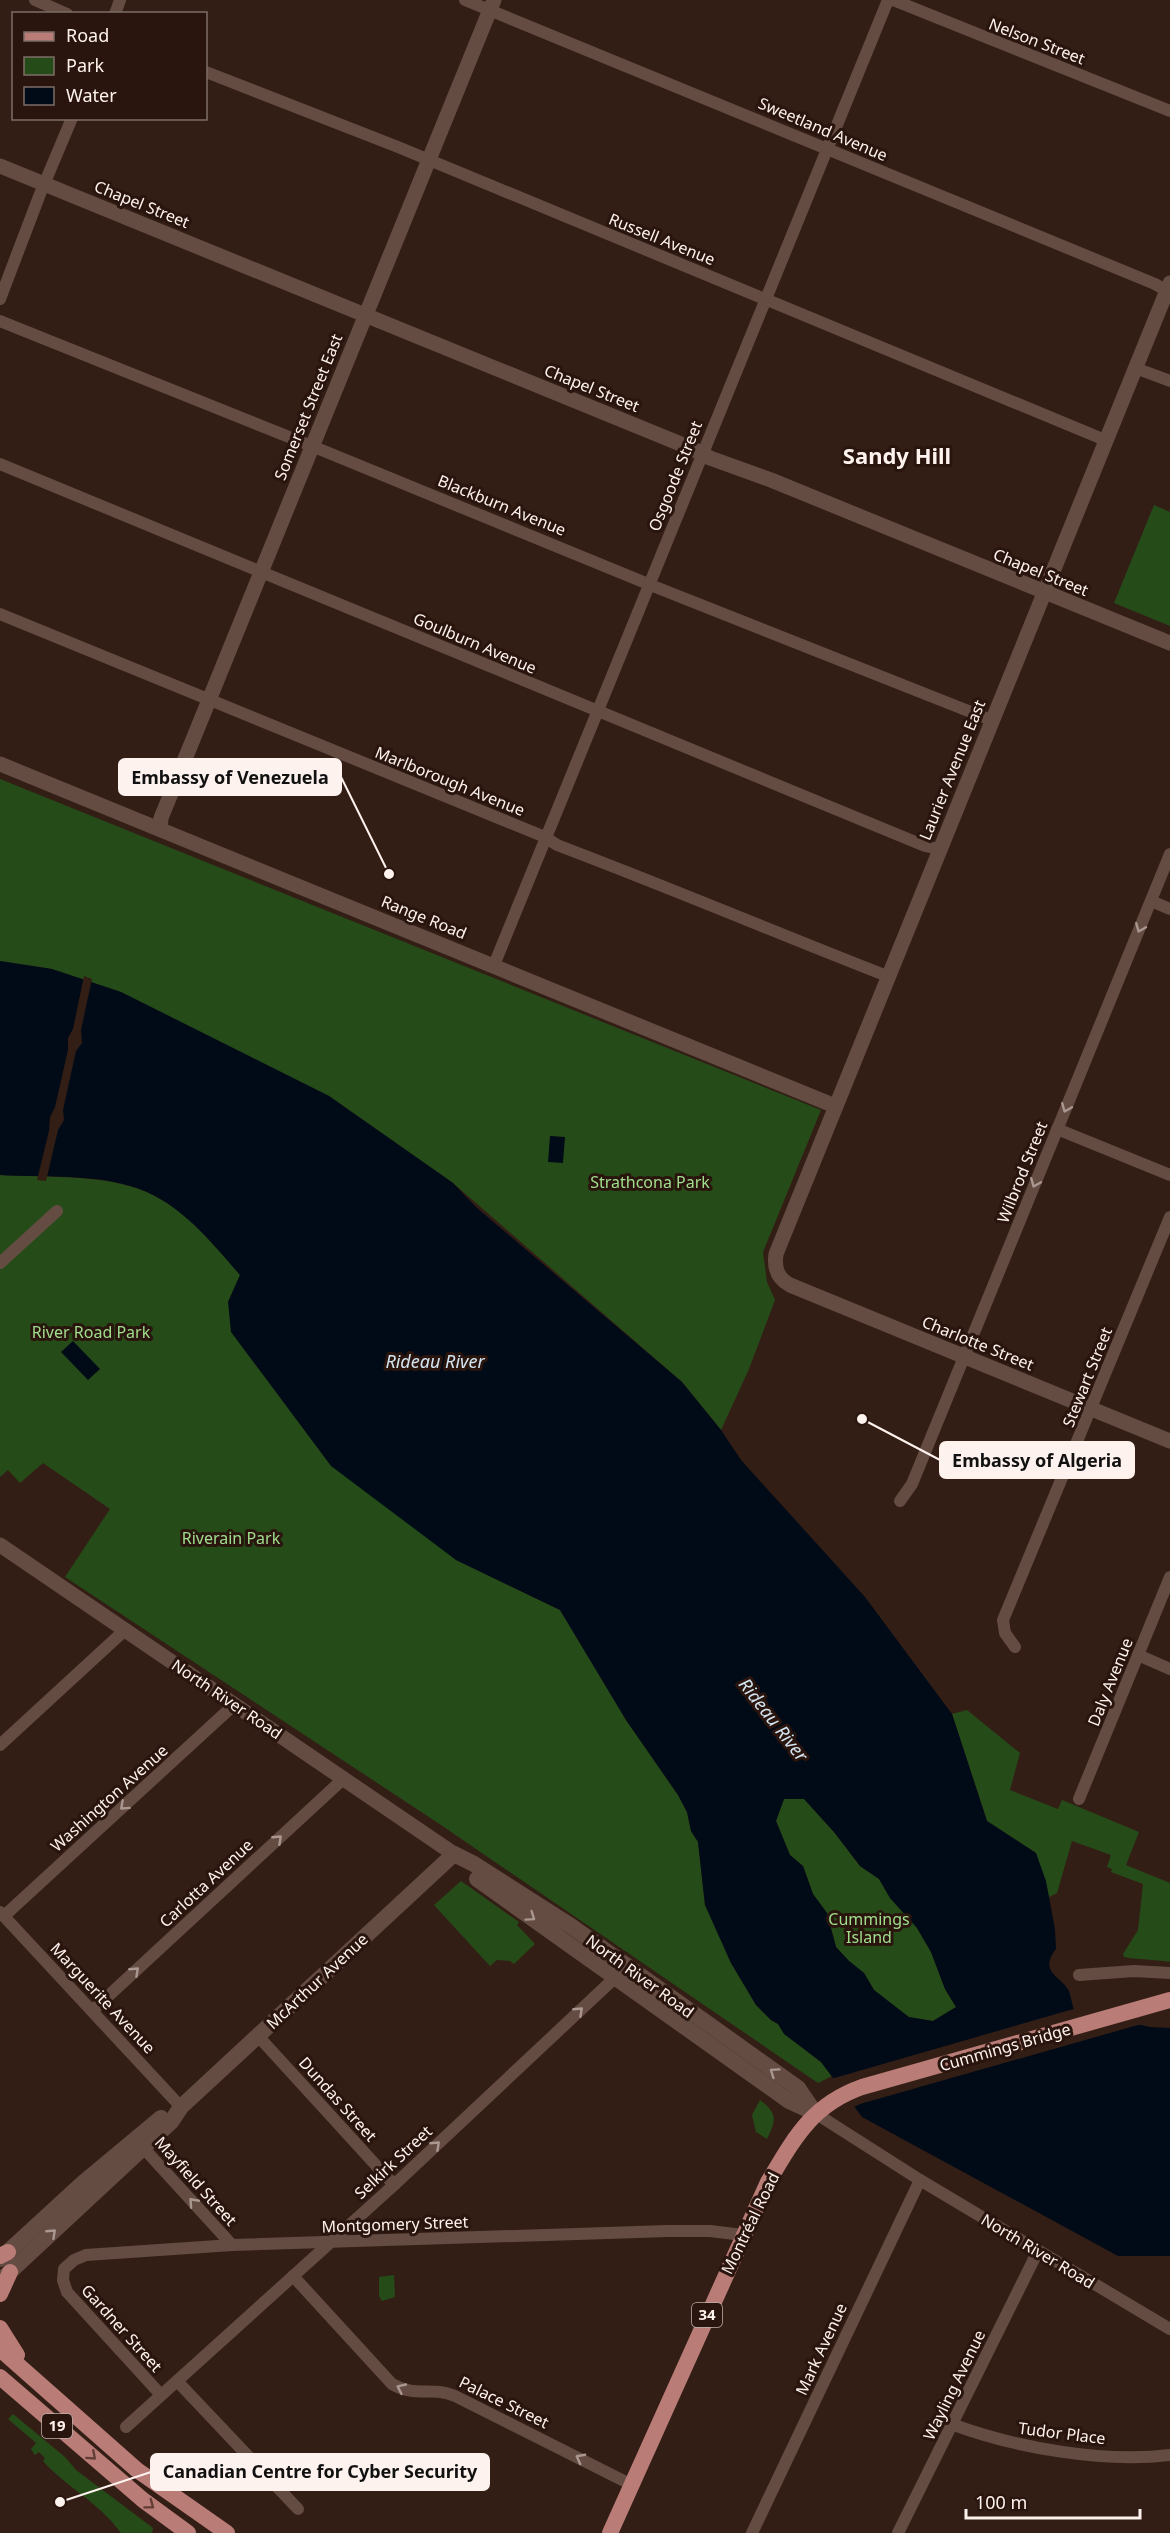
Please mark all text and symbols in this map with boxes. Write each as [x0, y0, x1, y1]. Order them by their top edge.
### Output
legend [12, 12, 207, 120]
street label: Nelson Street [986, 13, 1088, 70]
text: Road [66, 23, 109, 47]
text: Park [66, 53, 104, 77]
text: Water [66, 83, 117, 107]
street label: Sweetland Avenue [755, 92, 891, 166]
street label: Chapel Street [91, 175, 193, 233]
street label: Russell Avenue [606, 208, 718, 270]
street label: Somerset Street East [269, 330, 347, 483]
street label: Chapel Street [541, 359, 643, 417]
street label: Osgoode Street [643, 417, 707, 534]
district label: Sandy Hill [843, 440, 951, 470]
street label: Blackburn Avenue [435, 469, 569, 541]
street label: Chapel Street [990, 543, 1092, 601]
street label: Goulburn Avenue [410, 607, 540, 679]
street label: Laurier Avenue East [914, 696, 990, 843]
street label: Marlborough Avenue [372, 741, 528, 821]
callout: Embassy of Venezuela [119, 759, 341, 795]
text: Embassy of Venezuela [131, 765, 329, 789]
street label: Range Road [378, 890, 470, 944]
one-way arrow [1135, 922, 1147, 933]
one-way arrow [1061, 1102, 1073, 1113]
street label: Wilbrod Street [992, 1118, 1052, 1226]
park label: Strathcona Park [590, 1171, 710, 1193]
one-way arrow [1030, 1176, 1042, 1187]
street label: Charlotte Street [919, 1311, 1037, 1376]
park label: River Road Park [32, 1321, 151, 1343]
street label: Stewart Street [1057, 1324, 1117, 1430]
water label: Rideau River [385, 1349, 485, 1373]
callout: Embassy of Algeria [940, 1442, 1134, 1478]
text: Embassy of Algeria [952, 1448, 1122, 1472]
park label: Riverain Park [182, 1527, 281, 1549]
street label: Daly Avenue [1082, 1635, 1138, 1729]
street label: North River Road [167, 1654, 287, 1744]
water label: Rideau River [734, 1673, 814, 1767]
street label: Washington Avenue [46, 1739, 172, 1857]
one-way arrow [121, 1799, 131, 1810]
street label: Carlotta Avenue [154, 1834, 258, 1932]
one-way arrow [271, 1835, 282, 1846]
park label: Cummings Island [828, 1908, 910, 1948]
one-way arrow [525, 1910, 536, 1921]
street label: McArthur Avenue [261, 1928, 373, 2034]
street label: North River Road [581, 1929, 699, 2023]
street label: Marguerite Avenue [46, 1938, 160, 2058]
one-way arrow [128, 1968, 139, 1979]
one-way arrow [572, 2007, 582, 2018]
street label: Cummings Bridge [937, 2018, 1073, 2076]
street label: Dundas Street [294, 2052, 382, 2146]
one-way arrow [770, 2068, 781, 2079]
street label: Selkirk Street [349, 2120, 437, 2204]
street label: Mayfield Street [150, 2132, 242, 2231]
one-way arrow [430, 2141, 440, 2152]
street label: Montréal Road [716, 2168, 784, 2278]
one-way arrow [189, 2198, 200, 2209]
street label: North River Road [977, 2208, 1099, 2294]
street label: Montgomery Street [321, 2210, 469, 2238]
one-way arrow [46, 2229, 56, 2240]
street label: Gardner Street [77, 2279, 167, 2377]
street label: Mark Avenue [790, 2299, 852, 2399]
road number: 34 [692, 2303, 722, 2327]
street label: Wayling Avenue [918, 2326, 990, 2444]
street label: Palace Street [455, 2371, 553, 2433]
one-way arrow [397, 2383, 408, 2395]
road number: 19 [42, 2414, 72, 2438]
street label: Tudor Place [1017, 2417, 1107, 2449]
one-way arrow [85, 2449, 96, 2460]
callout: Canadian Centre for Cyber Security [151, 2454, 489, 2490]
one-way arrow [575, 2454, 586, 2465]
text: Canadian Centre for Cyber Security [163, 2459, 478, 2483]
scale bar [966, 2482, 1140, 2520]
text: 100 m [975, 2490, 1027, 2514]
one-way arrow [143, 2498, 154, 2509]

